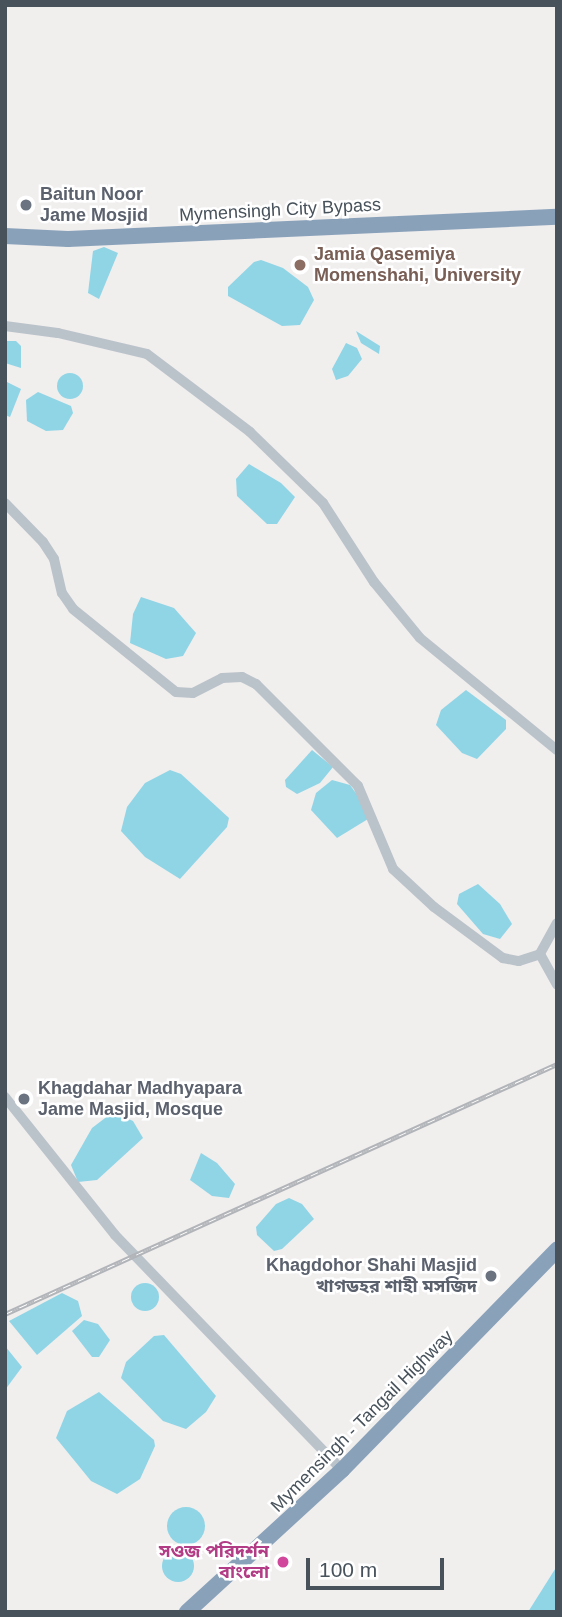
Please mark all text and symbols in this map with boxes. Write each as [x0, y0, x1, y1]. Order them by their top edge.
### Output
place label: Baitun Noor Jame Mosjid [40, 184, 148, 227]
street label: Mymensingh City Bypass [179, 194, 381, 226]
marker: Baitun Noor Jame Mosjid [18, 197, 34, 213]
place label: Jamia Qasemiya Momenshahi, University [314, 244, 521, 286]
marker: Jamia Qasemiya Momenshahi, University [292, 257, 308, 273]
place label: Khagdahar Madhyapara Jame Masjid, Mosque [38, 1078, 242, 1120]
marker: Khagdahar Madhyapara Jame Masjid, Mosque [16, 1091, 32, 1107]
place label: Khagdohor Shahi Masjid খাগডহর শাহী মসজিদ [266, 1255, 477, 1298]
marker: Khagdohor Shahi Masjid খাগডহর শাহী মসজিদ [483, 1268, 499, 1284]
street label: Mymensingh - Tangail Highway [266, 1325, 458, 1517]
place label: সওজ পরিদর্শন বাংলো [159, 1541, 269, 1584]
scale bar [310, 1544, 448, 1588]
marker: সওজ পরিদর্শন বাংলো [275, 1554, 291, 1570]
text: 100 m [319, 1558, 377, 1581]

